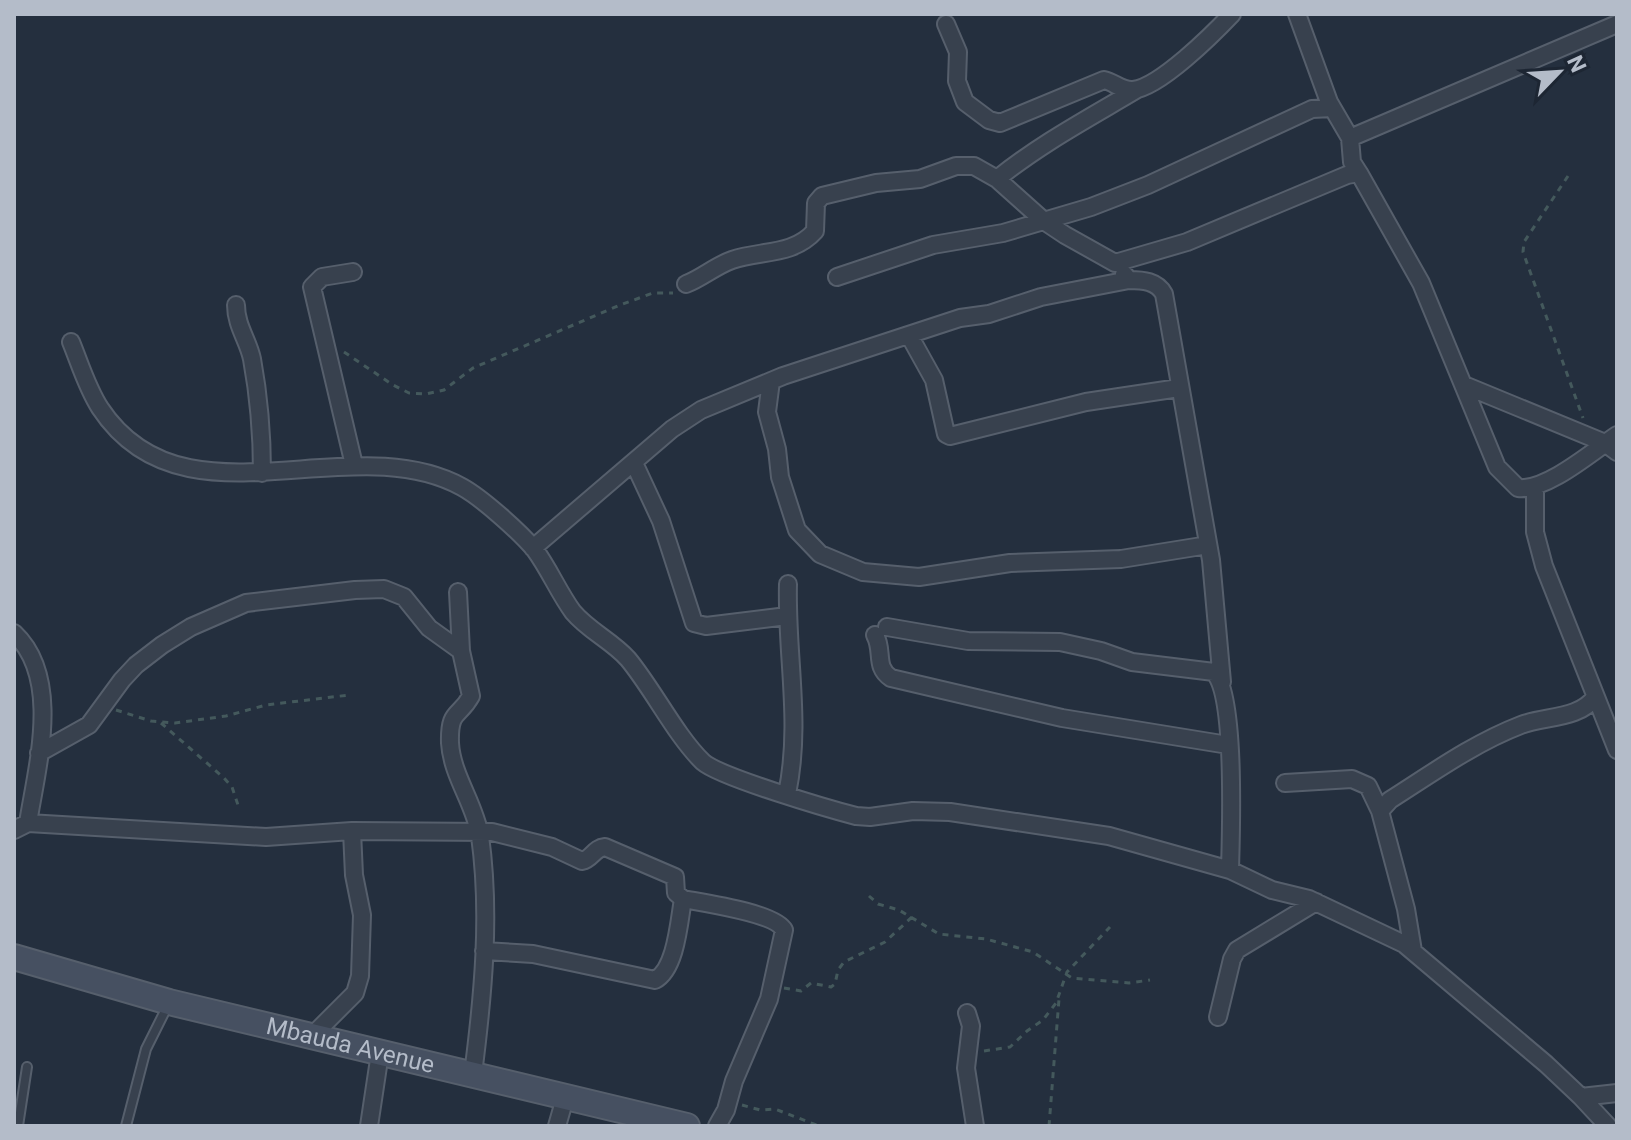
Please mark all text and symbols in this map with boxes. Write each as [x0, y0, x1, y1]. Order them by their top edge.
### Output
north arrow [1519, 32, 1599, 112]
text: N [1562, 51, 1591, 76]
street label: Mbauda Avenue [264, 1012, 437, 1079]

